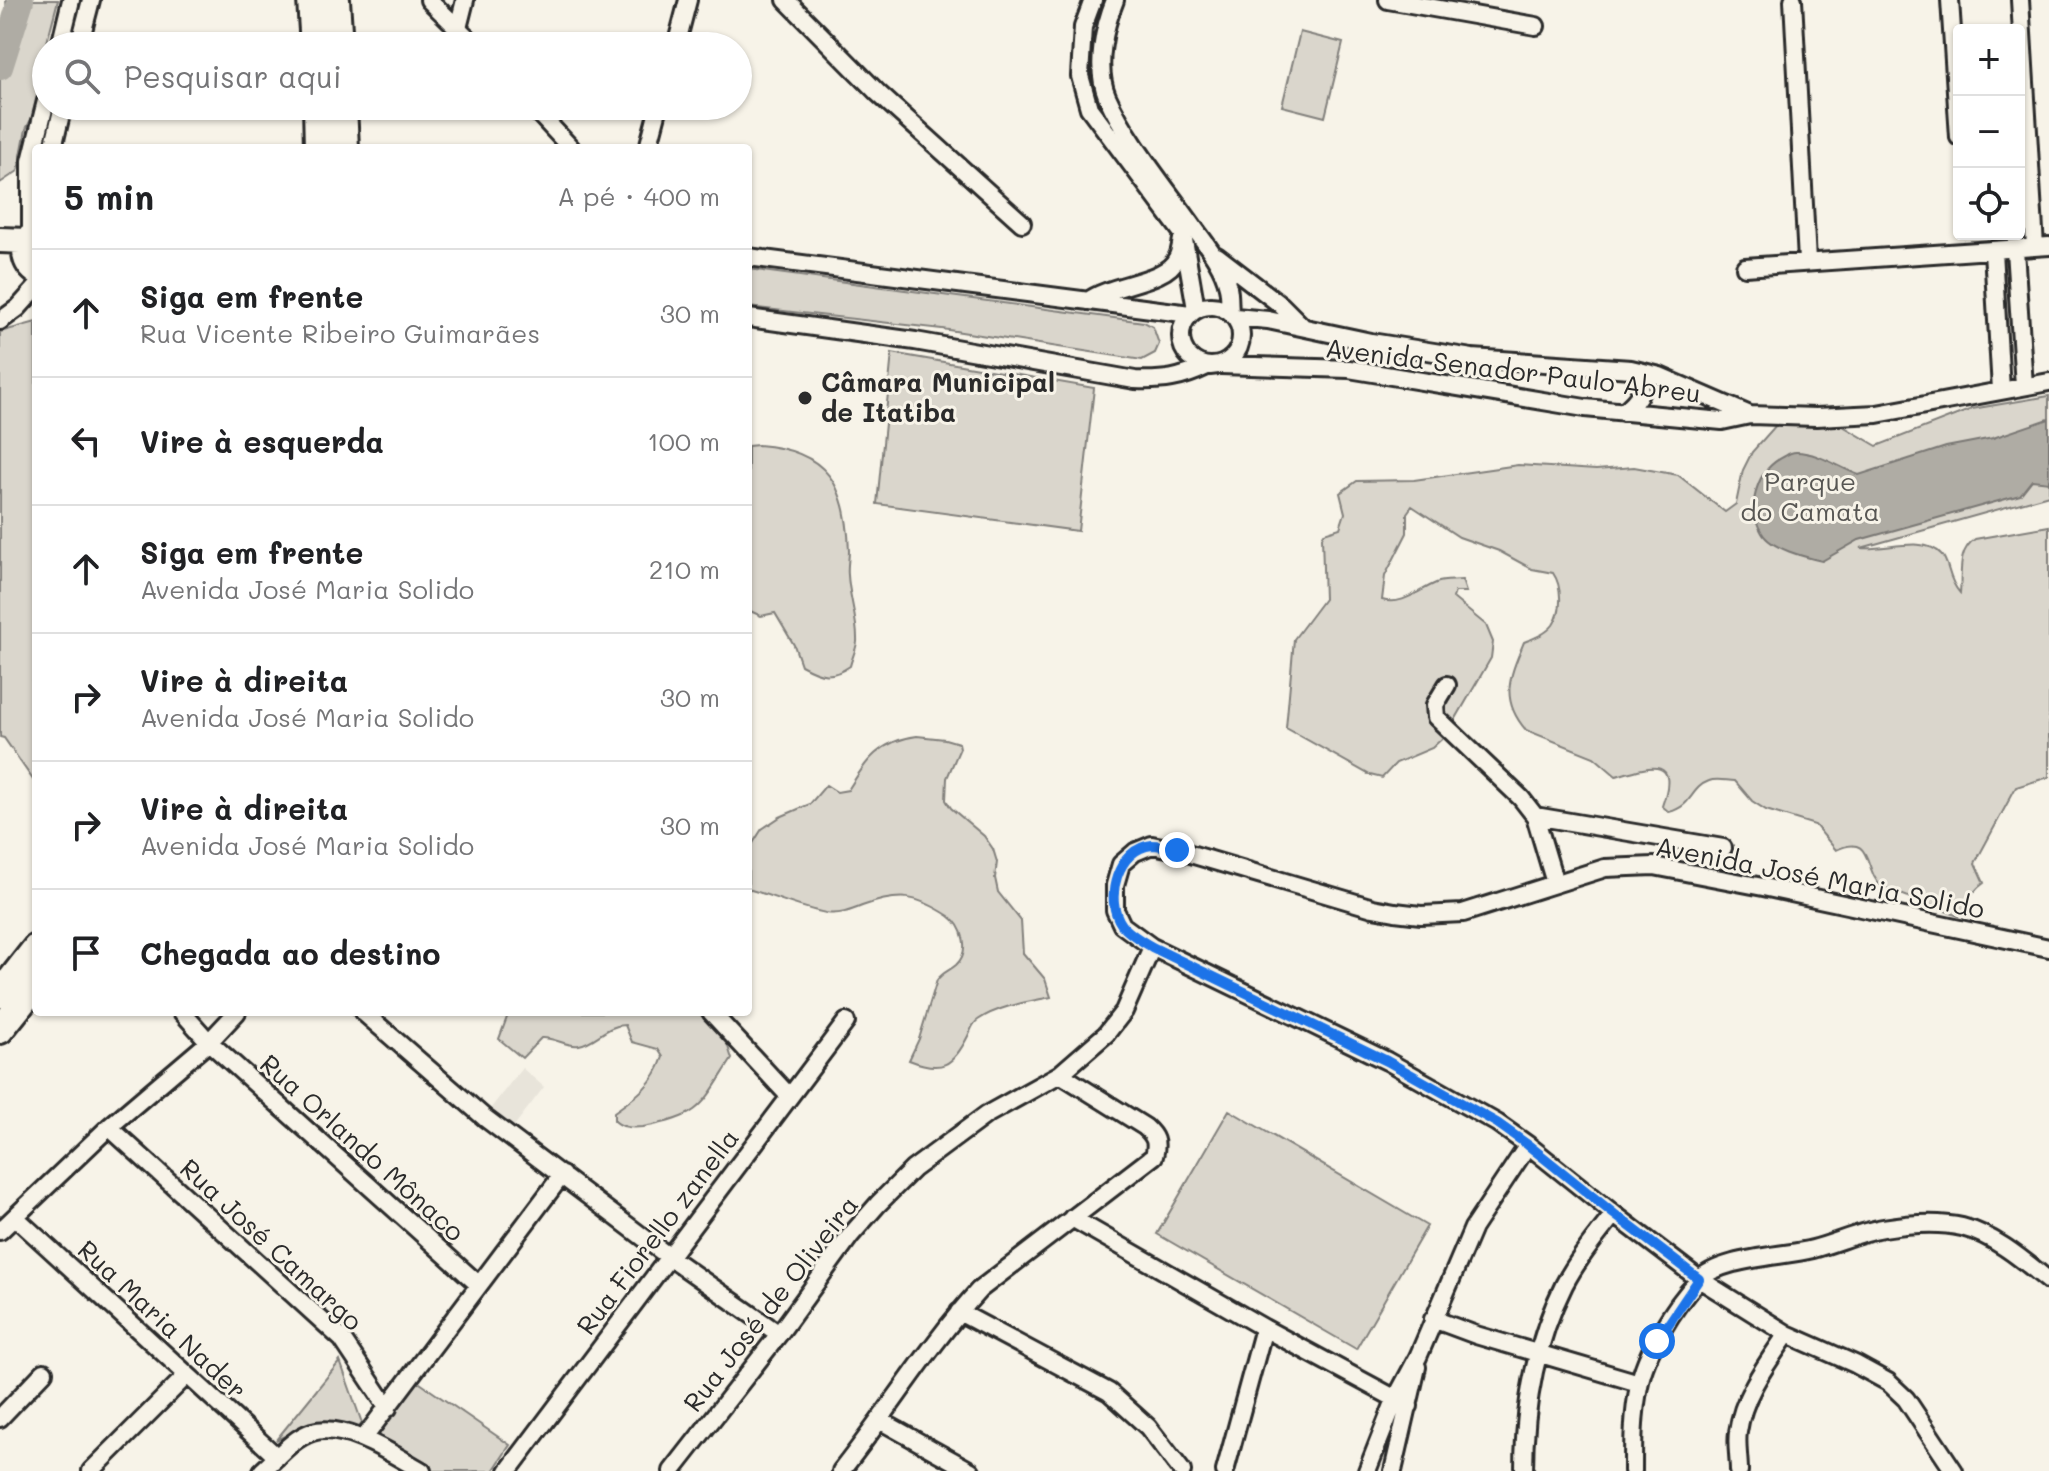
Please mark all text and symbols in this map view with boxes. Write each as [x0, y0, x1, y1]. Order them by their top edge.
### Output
map controls [1953, 24, 2025, 240]
button: + [1953, 24, 2025, 96]
search box [32, 32, 752, 120]
icon: search [60, 54, 104, 98]
text: Pesquisar aqui [124, 56, 342, 96]
button: − [1953, 96, 2025, 168]
button: locate [1953, 168, 2025, 240]
text: 5 min [64, 174, 154, 219]
text: A pé · 400 m [557, 179, 720, 213]
text: Siga em frente [140, 276, 363, 316]
icon: ahead [64, 291, 108, 335]
text: 30 m [660, 296, 720, 330]
text: Rua Vicente Ribeiro Guimarães [140, 316, 540, 350]
street label: Avenida Senador Paulo Abreu [1324, 330, 1703, 410]
place label: Câmara Municipal de Itatiba [821, 365, 1055, 429]
marker: Câmara Municipal de Itatiba [796, 389, 814, 407]
icon: left [64, 419, 108, 463]
text: Vire à esquerda [140, 421, 384, 461]
text: 100 m [647, 424, 720, 458]
park label: Parque do Camata [1740, 464, 1880, 528]
text: Siga em frente [140, 532, 363, 572]
icon: ahead [64, 547, 108, 591]
text: 210 m [649, 552, 720, 586]
text: Avenida José Maria Solido [140, 572, 474, 606]
text: Vire à direita [140, 660, 348, 700]
icon: right [64, 675, 108, 719]
text: 30 m [660, 680, 720, 714]
text: Avenida José Maria Solido [140, 700, 474, 734]
text: Vire à direita [140, 788, 348, 828]
icon: right [64, 803, 108, 847]
text: 30 m [660, 808, 720, 842]
text: Avenida José Maria Solido [140, 828, 474, 862]
street label: Avenida José Maria Solido [1653, 828, 1987, 926]
route end [1159, 832, 1195, 868]
icon: arrive [64, 931, 108, 975]
text: Chegada ao destino [140, 933, 440, 973]
street label: Rua Orlando Mônaco [253, 1046, 472, 1248]
street label: Rua Fiorello zanella [569, 1121, 746, 1341]
street label: Rua José Camargo [173, 1151, 370, 1338]
street label: Rua José de Oliveira [675, 1188, 865, 1418]
street label: Rua Maria Nader [71, 1232, 254, 1406]
route start [1639, 1323, 1675, 1359]

